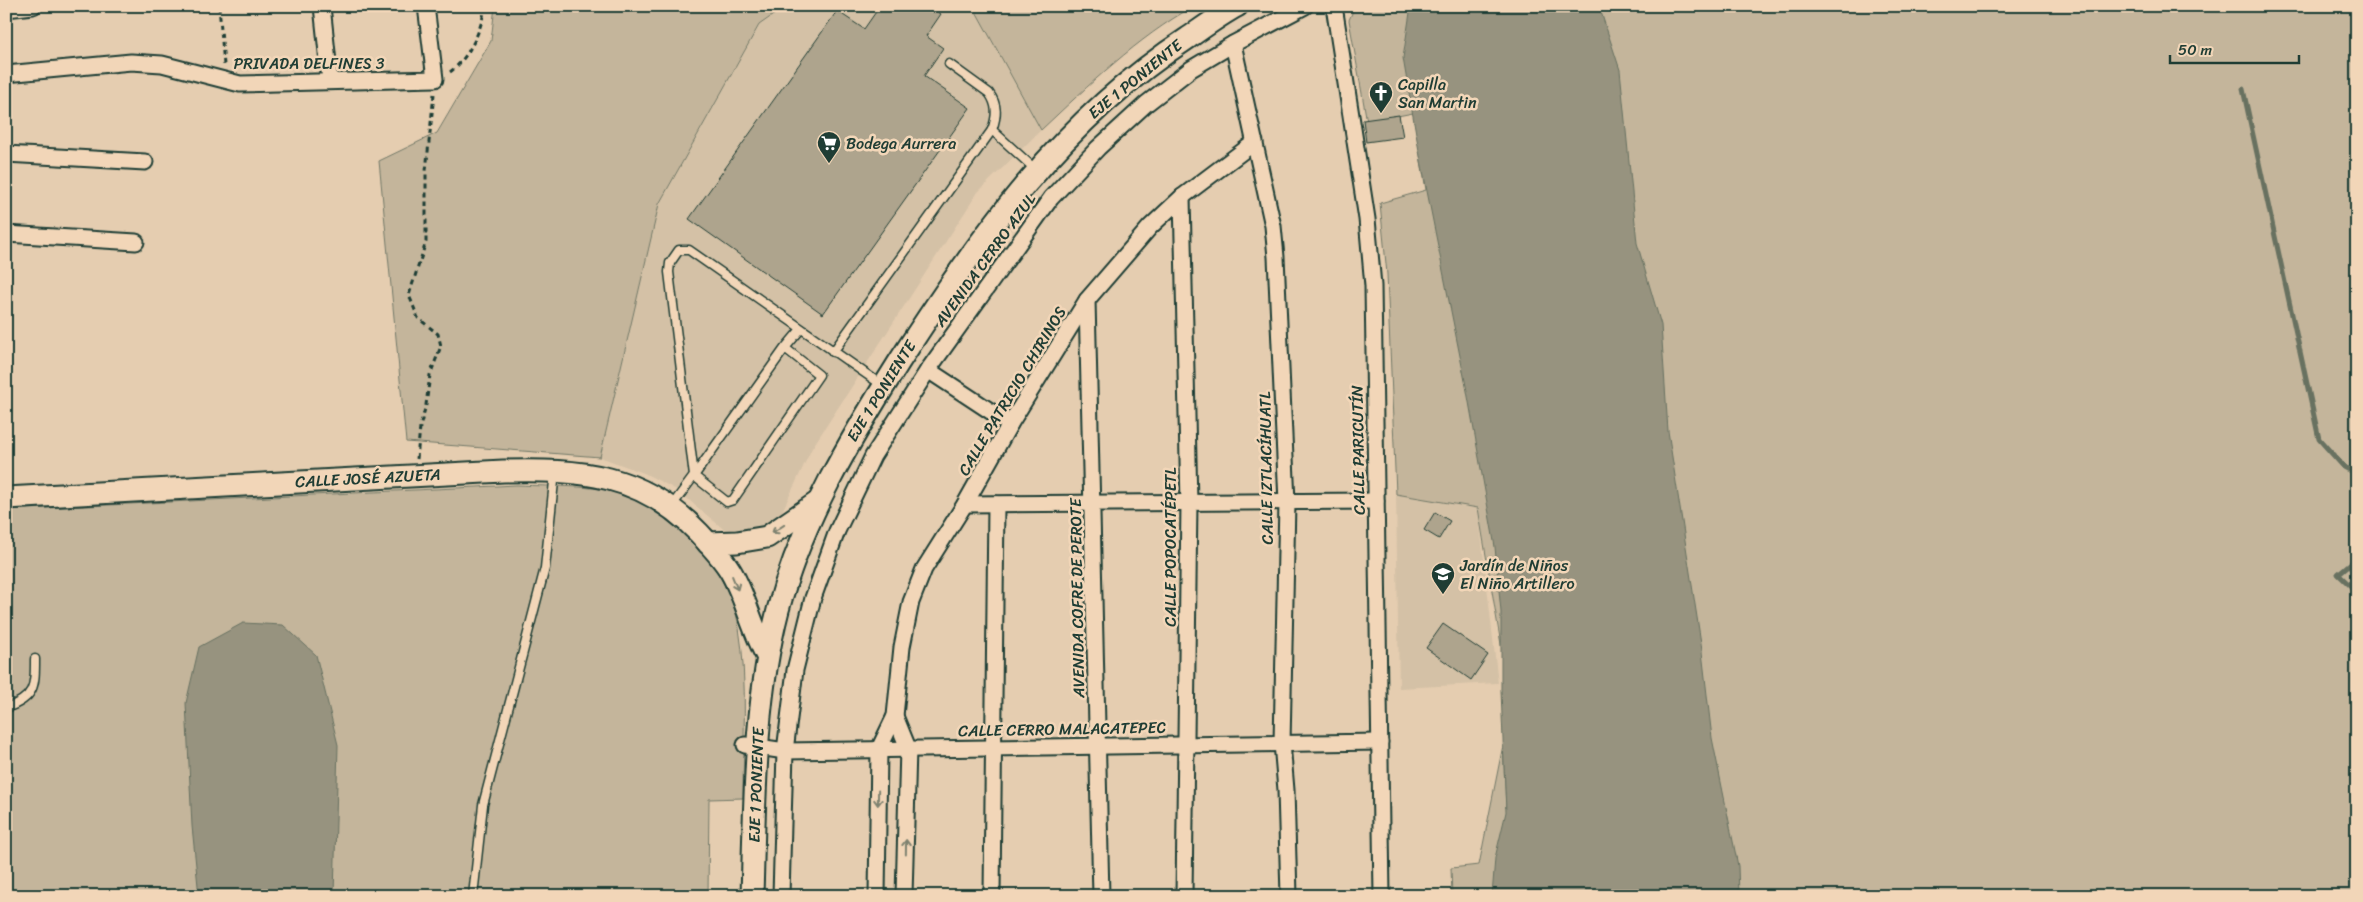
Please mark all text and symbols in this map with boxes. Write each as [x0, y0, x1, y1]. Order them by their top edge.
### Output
street label: EJE 1 PONIENTE [1081, 31, 1190, 126]
scale bar [2170, 32, 2299, 64]
text: 50 m [2178, 37, 2213, 63]
street label: PRIVADA DELFINES 3 [234, 49, 385, 78]
place label: Capilla San Martin [1398, 70, 1477, 117]
church icon: Capilla San Martin [1368, 80, 1394, 114]
place label: Bodega Aurrera [846, 129, 956, 158]
supermarket icon: Bodega Aurrera [816, 130, 842, 164]
street label: AVENIDA CERRO AZUL [926, 186, 1044, 334]
street label: CALLE PATRICIO CHIRINOS [950, 300, 1074, 481]
street label: EJE 1 PONIENTE [838, 334, 924, 448]
street label: CALLE PARICUTÍN [1342, 384, 1374, 515]
street label: CALLE IZTLACÍHUATL [1250, 391, 1282, 545]
street label: CALLE JOSÉ AZUETA [294, 460, 442, 496]
street label: CALLE POPOCATÉPETL [1156, 467, 1185, 627]
street label: AVENIDA COFRE DE PEROTE [1061, 497, 1093, 699]
one-way arrow [771, 524, 785, 534]
place label: Jardín de Niños El Niño Artillero [1459, 551, 1575, 598]
school or university icon: Jardín de Niños El Niño Artillero [1430, 561, 1456, 595]
one-way arrow [731, 575, 741, 590]
street label: CALLE CERRO MALACATEPEC [958, 713, 1167, 745]
street label: EJE 1 PONIENTE [739, 726, 773, 843]
one-way arrow [873, 789, 883, 805]
one-way arrow [901, 839, 910, 855]

